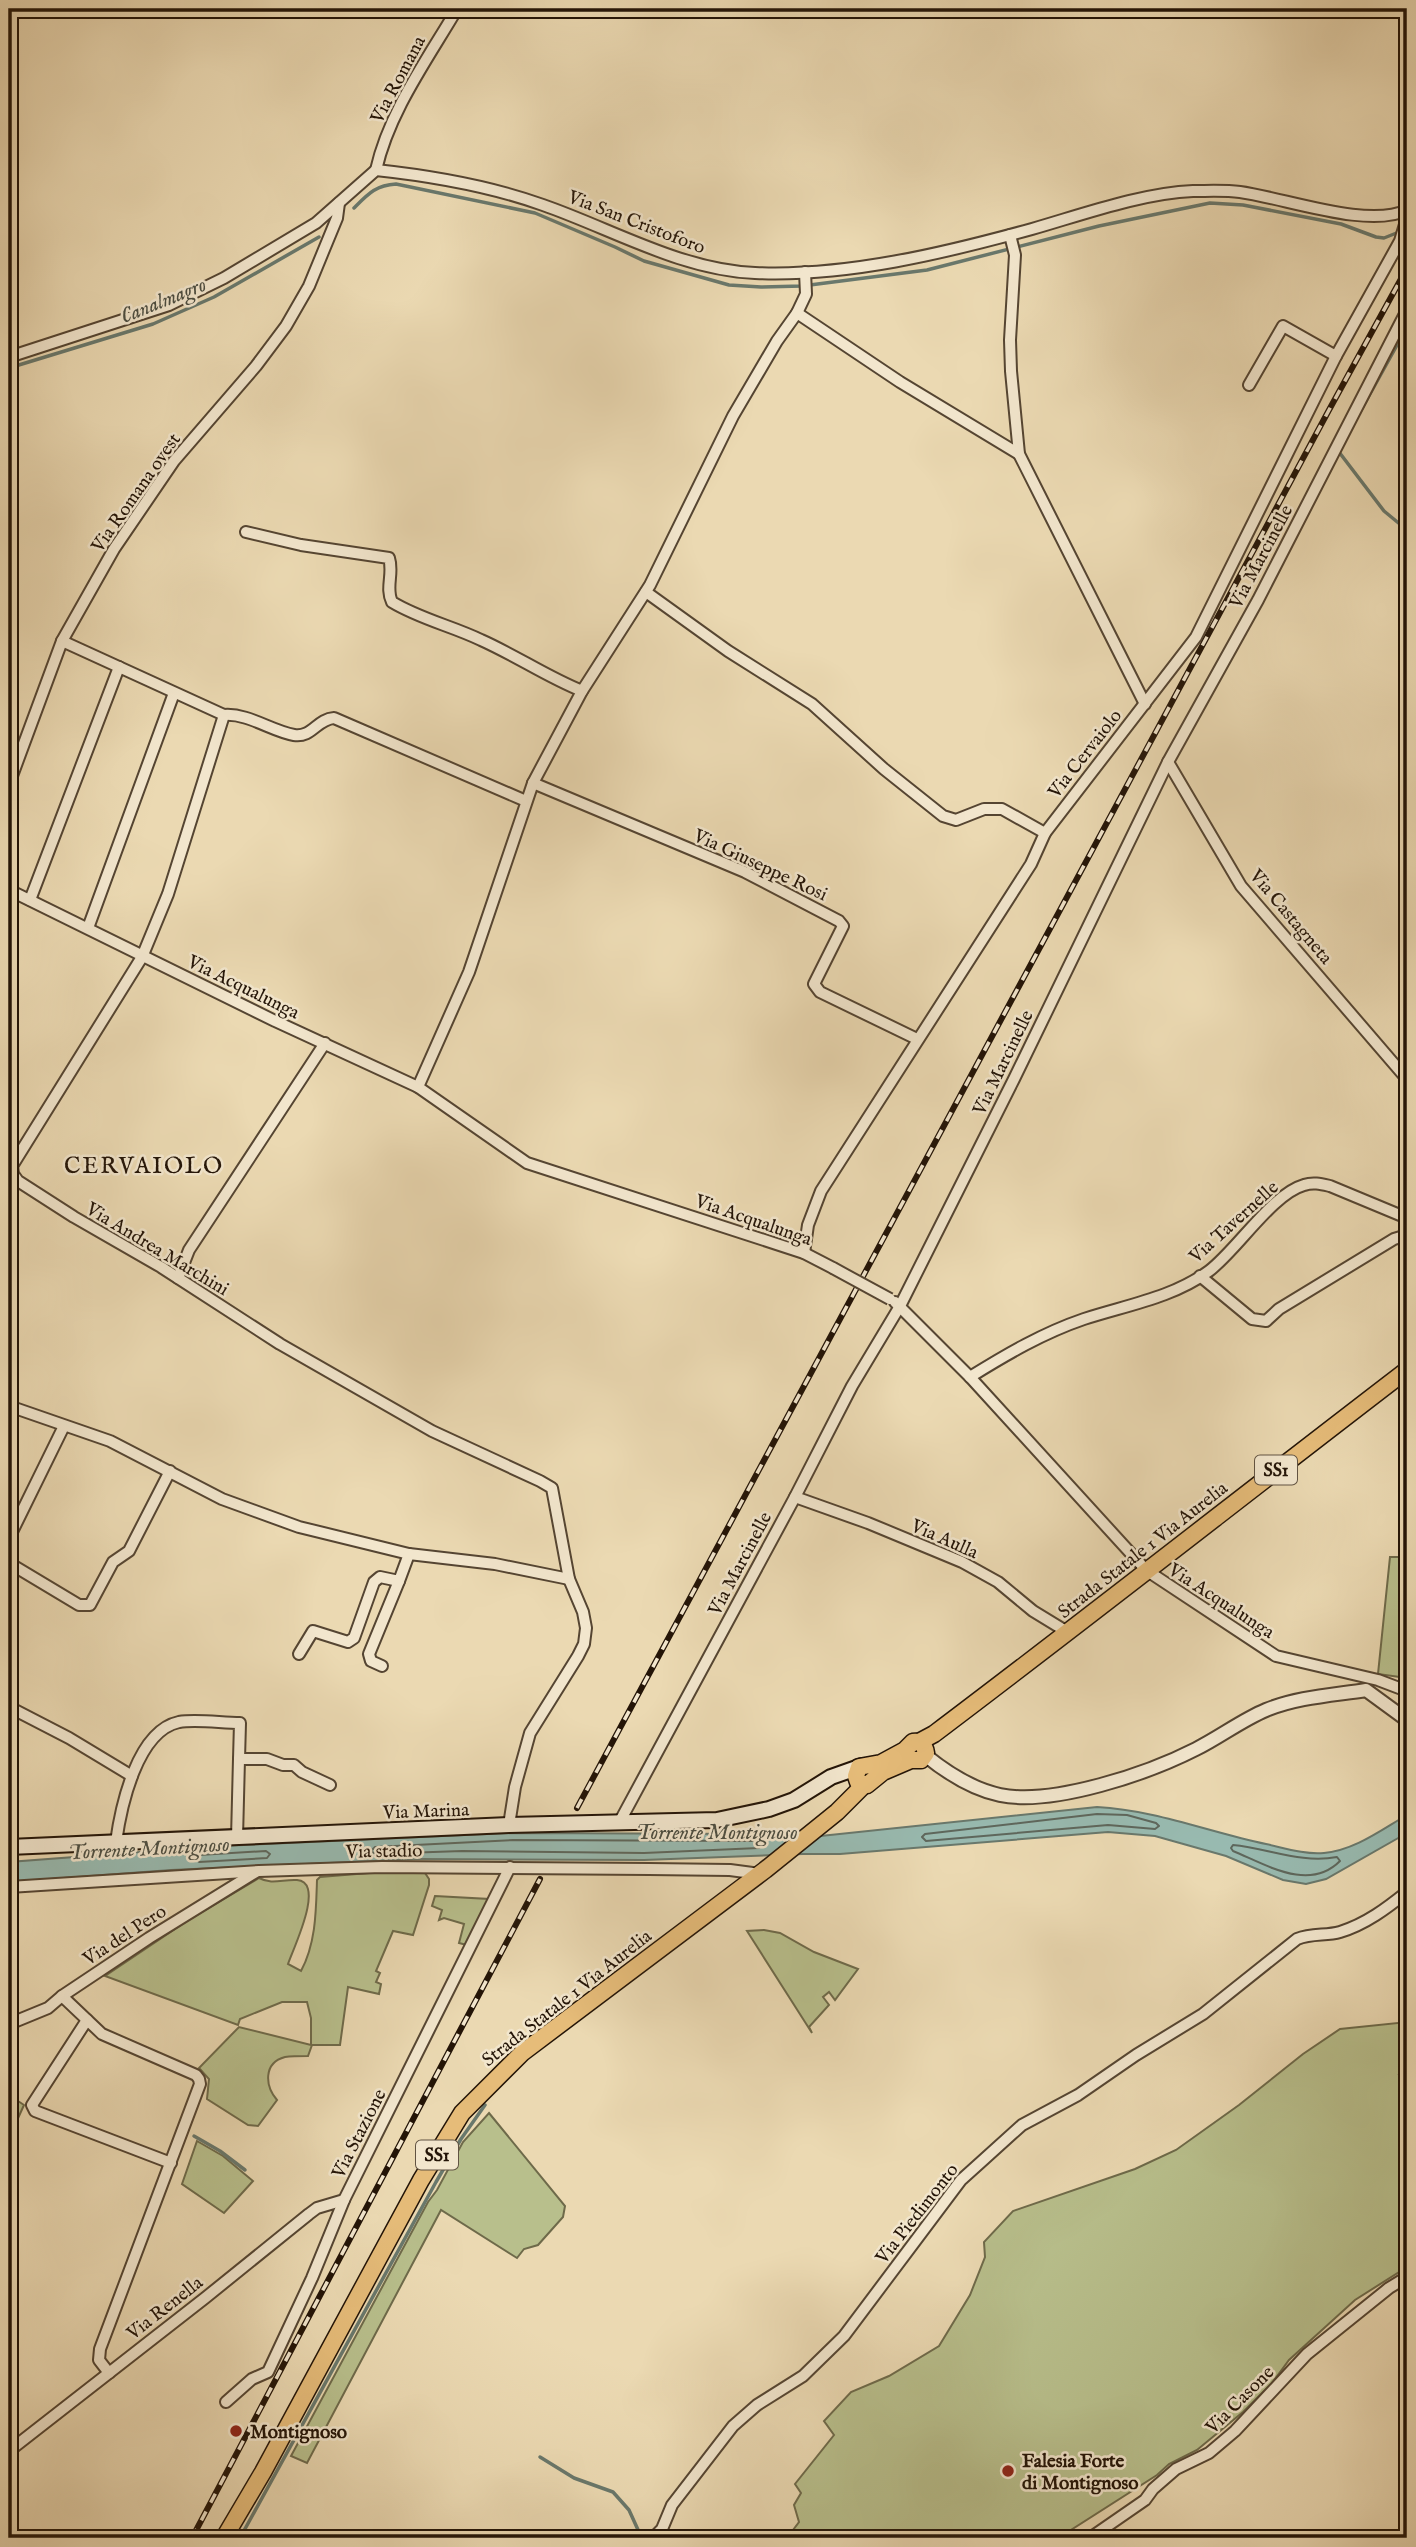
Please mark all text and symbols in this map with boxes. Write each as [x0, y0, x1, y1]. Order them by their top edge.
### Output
street label: Via Romana [365, 31, 432, 129]
street label: Via San Cristoforo [563, 185, 708, 260]
water label: Canalmagro [117, 272, 211, 331]
street label: Via Romana ovest [86, 428, 187, 558]
street label: Via Marcinelle [1224, 501, 1299, 614]
street label: Via Cervaiolo [1043, 705, 1128, 804]
street label: Via Giuseppe Rosi [688, 824, 831, 907]
street label: Via Castagneta [1243, 864, 1338, 970]
street label: Via Acqualunga [182, 950, 304, 1026]
street label: Via Marcinelle [968, 1006, 1040, 1120]
district label: CERVAIOLO [64, 1152, 224, 1181]
street label: Via Tavernelle [1184, 1176, 1284, 1270]
street label: Via Acqualunga [691, 1189, 816, 1252]
street label: Via Andrea Marchini [80, 1197, 233, 1302]
road number: SS1 [1255, 1456, 1297, 1484]
street label: Strada Statale 1 Via Aurelia [1053, 1476, 1234, 1624]
street label: Via Marcinelle [703, 1508, 778, 1621]
street label: Via Aulla [906, 1514, 982, 1566]
street label: Via Acqualunga [1162, 1558, 1279, 1645]
street label: Via Marina [382, 1798, 470, 1826]
water label: Torrente Montignoso [636, 1820, 798, 1847]
water label: Torrente Montignoso [68, 1832, 230, 1867]
street label: Via stadio [345, 1839, 423, 1865]
street label: Via del Pero [78, 1900, 171, 1972]
street label: Strada Statale 1 Via Aurelia [477, 1924, 658, 2072]
street label: Via Stazione [327, 2085, 393, 2184]
road number: SS1 [416, 2140, 458, 2169]
street label: Via Piedimonto [870, 2159, 964, 2270]
street label: Via Renella [121, 2271, 209, 2346]
street label: Via Casone [1200, 2361, 1280, 2440]
place label: Montignoso [250, 2421, 347, 2445]
marker: Montignoso [228, 2423, 244, 2439]
place label: Falesia Forte di Montignoso [1022, 2450, 1138, 2496]
marker: Falesia Forte di Montignoso [1000, 2463, 1016, 2479]

